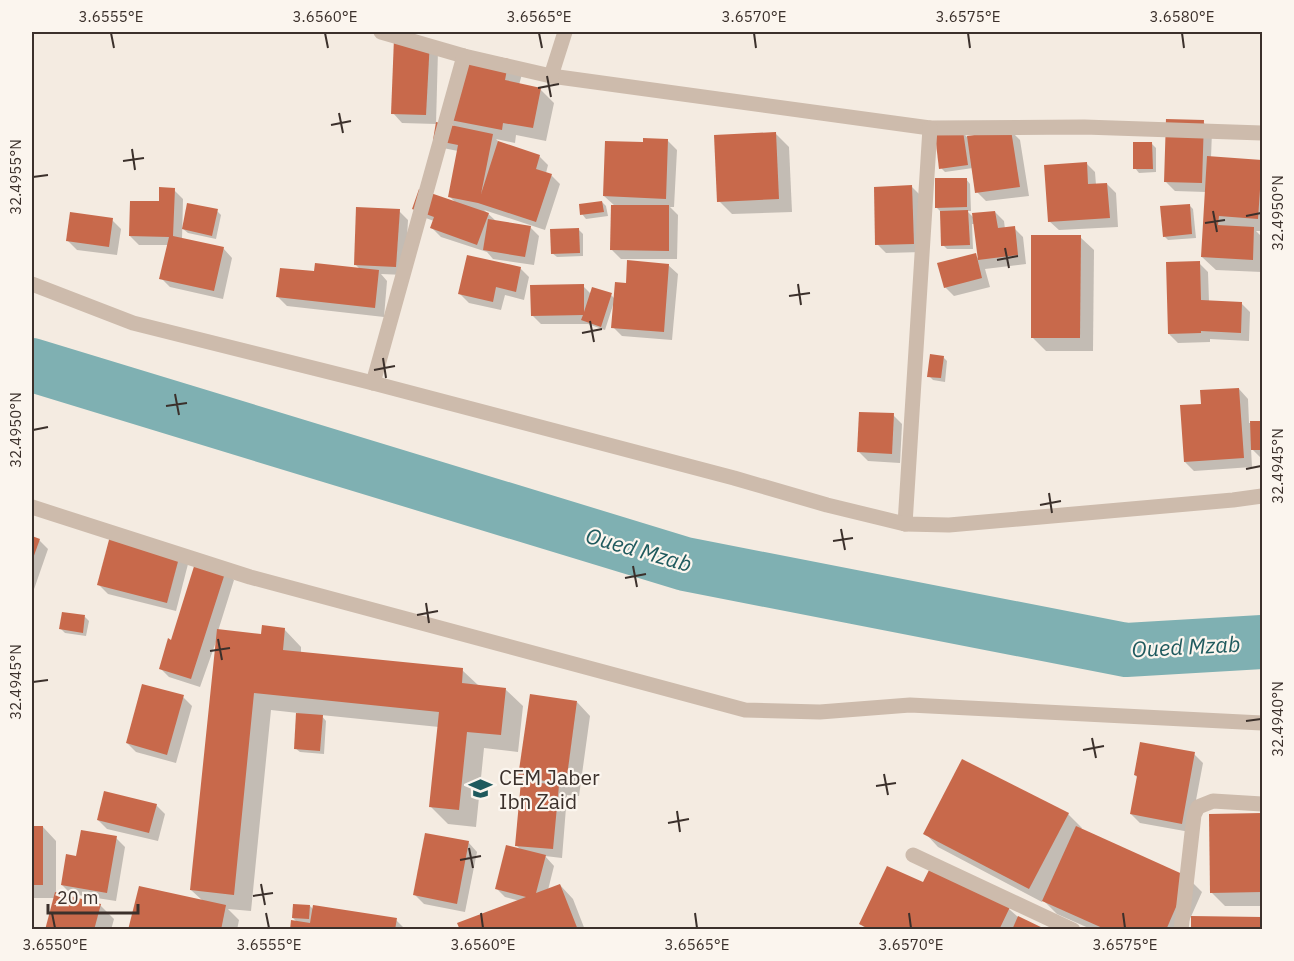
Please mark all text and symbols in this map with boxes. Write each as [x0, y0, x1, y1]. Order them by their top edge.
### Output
text: 3.6555°E [79, 7, 143, 26]
text: 3.6560°E [293, 7, 357, 26]
text: 3.6565°E [507, 7, 571, 26]
text: 3.6570°E [722, 7, 786, 26]
text: 3.6575°E [936, 7, 1000, 26]
text: 3.6580°E [1150, 7, 1214, 26]
text: 32.4955°N [6, 139, 25, 215]
text: 32.4950°N [1268, 175, 1287, 251]
text: 32.4950°N [6, 392, 25, 468]
text: 32.4945°N [1268, 428, 1287, 504]
water label: Oued Mzab [583, 520, 695, 578]
water label: Oued Mzab [1131, 629, 1241, 663]
text: 32.4945°N [6, 644, 25, 720]
text: 32.4940°N [1268, 681, 1287, 757]
place label: CEM Jaber Ibn Zaid [499, 763, 600, 815]
school or university icon: CEM Jaber Ibn Zaid [468, 776, 494, 802]
scale bar [48, 877, 138, 915]
text: 20 m [57, 886, 99, 909]
text: 3.6550°E [23, 935, 87, 954]
text: 3.6555°E [237, 935, 301, 954]
text: 3.6560°E [451, 935, 515, 954]
text: 3.6565°E [665, 935, 729, 954]
text: 3.6570°E [879, 935, 943, 954]
text: 3.6575°E [1093, 935, 1157, 954]

